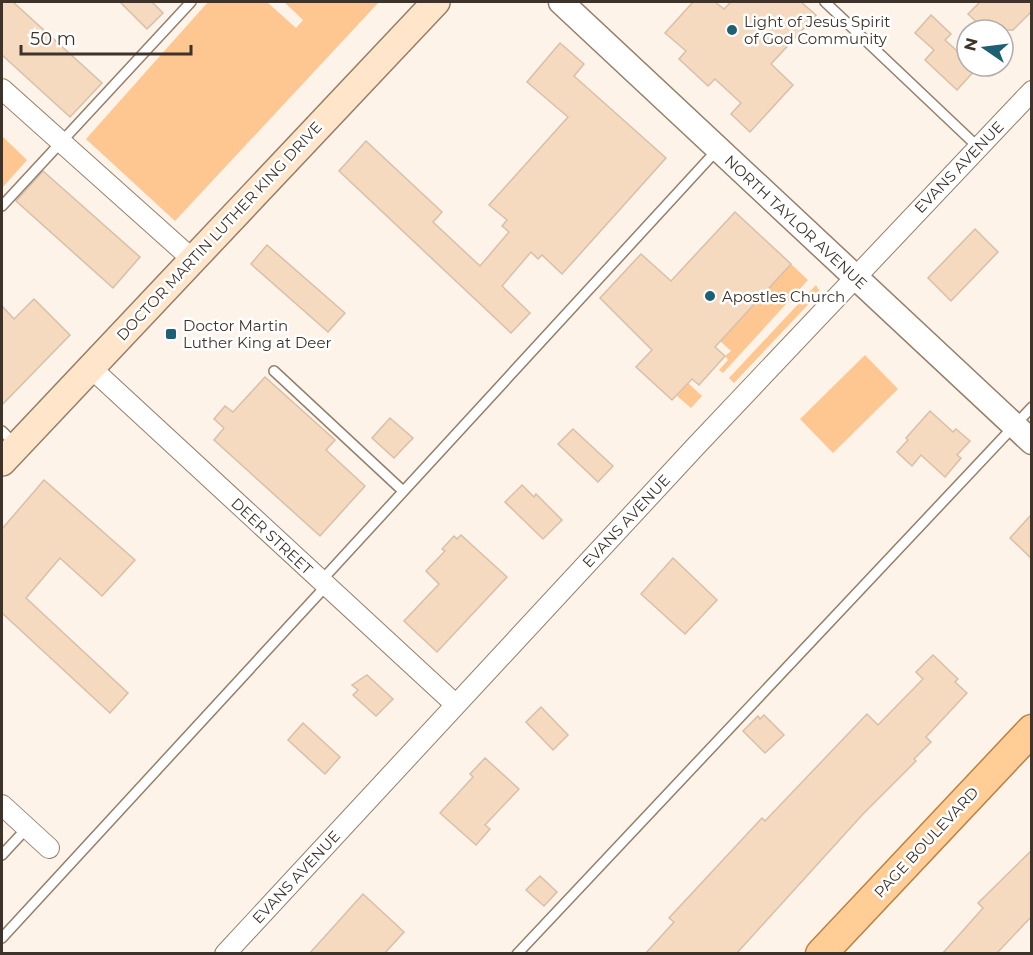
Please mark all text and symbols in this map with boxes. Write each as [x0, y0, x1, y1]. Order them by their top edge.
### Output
place label: Light of Jesus Spirit of God Community [744, 12, 890, 48]
scale bar [21, 18, 190, 56]
north arrow [955, 18, 1015, 78]
marker: Light of Jesus Spirit of God Community [725, 23, 739, 37]
text: 50 m [30, 28, 76, 50]
text: N [960, 36, 982, 53]
street label: DOCTOR MARTIN LUTHER KING DRIVE [112, 117, 326, 345]
street label: EVANS AVENUE [910, 117, 1008, 217]
street label: NORTH TAYLOR AVENUE [721, 151, 871, 293]
place label: Apostles Church [722, 287, 845, 306]
marker: Apostles Church [703, 289, 717, 303]
place label: Doctor Martin Luther King at Deer [183, 316, 331, 352]
marker: Doctor Martin Luther King at Deer [164, 327, 178, 341]
street label: EVANS AVENUE [578, 470, 674, 572]
street label: DEER STREET [227, 493, 317, 579]
street label: PAGE BOULEVARD [870, 783, 982, 901]
street label: EVANS AVENUE [248, 826, 344, 928]

